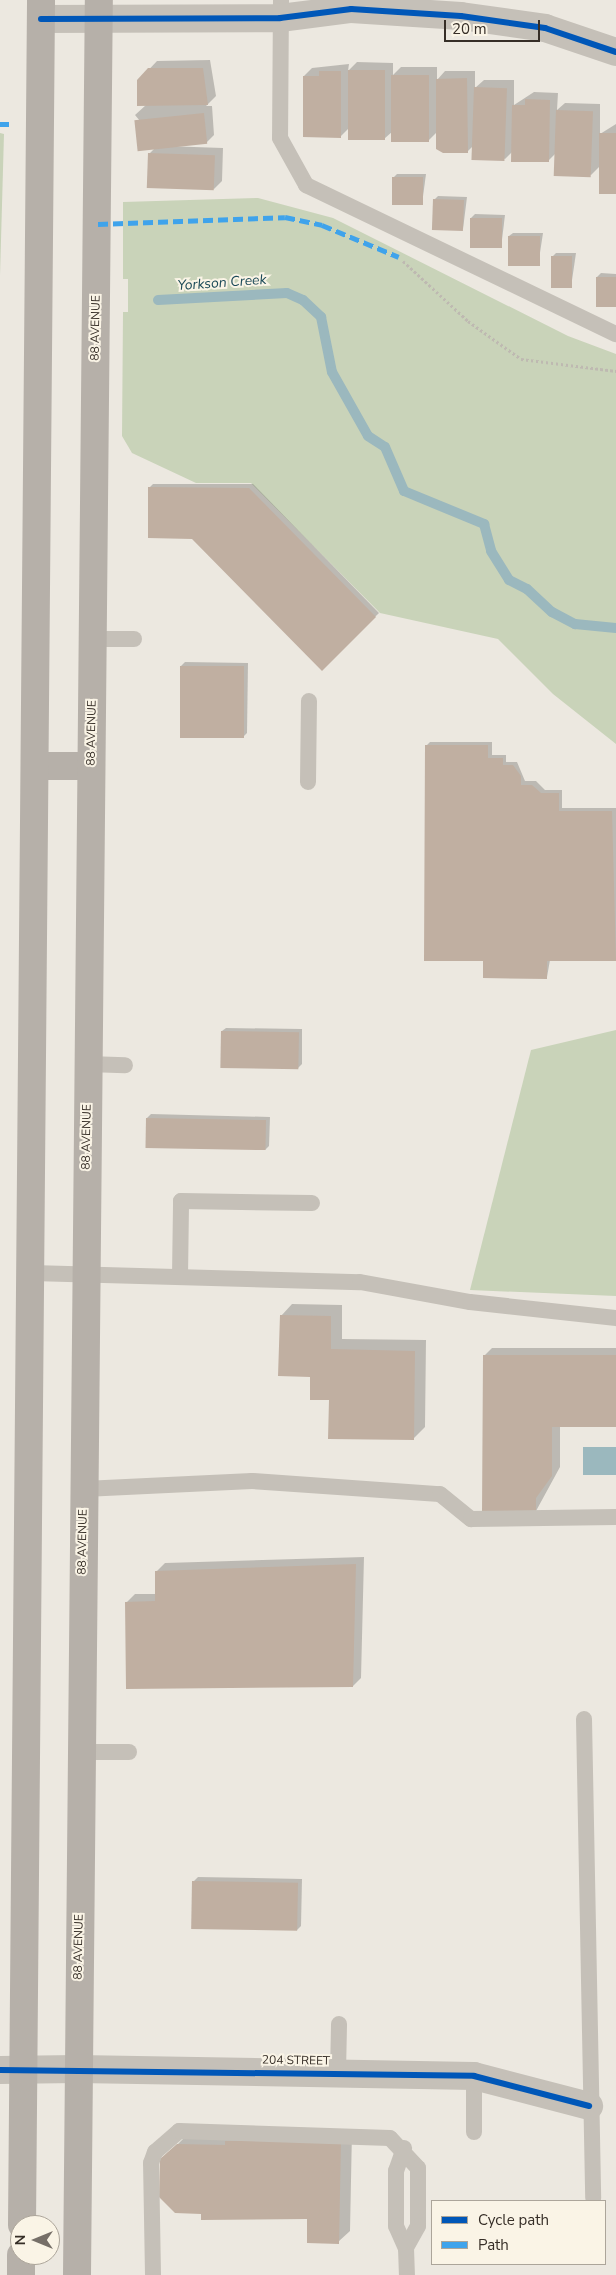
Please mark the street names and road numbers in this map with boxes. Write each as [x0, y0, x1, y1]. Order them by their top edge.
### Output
street label: 88 AVENUE [88, 295, 104, 361]
street label: 88 AVENUE [84, 700, 100, 766]
street label: 88 AVENUE [79, 1104, 95, 1170]
street label: 88 AVENUE [75, 1509, 91, 1575]
street label: 88 AVENUE [71, 1914, 87, 1980]
street label: 204 STREET [262, 2053, 330, 2069]

